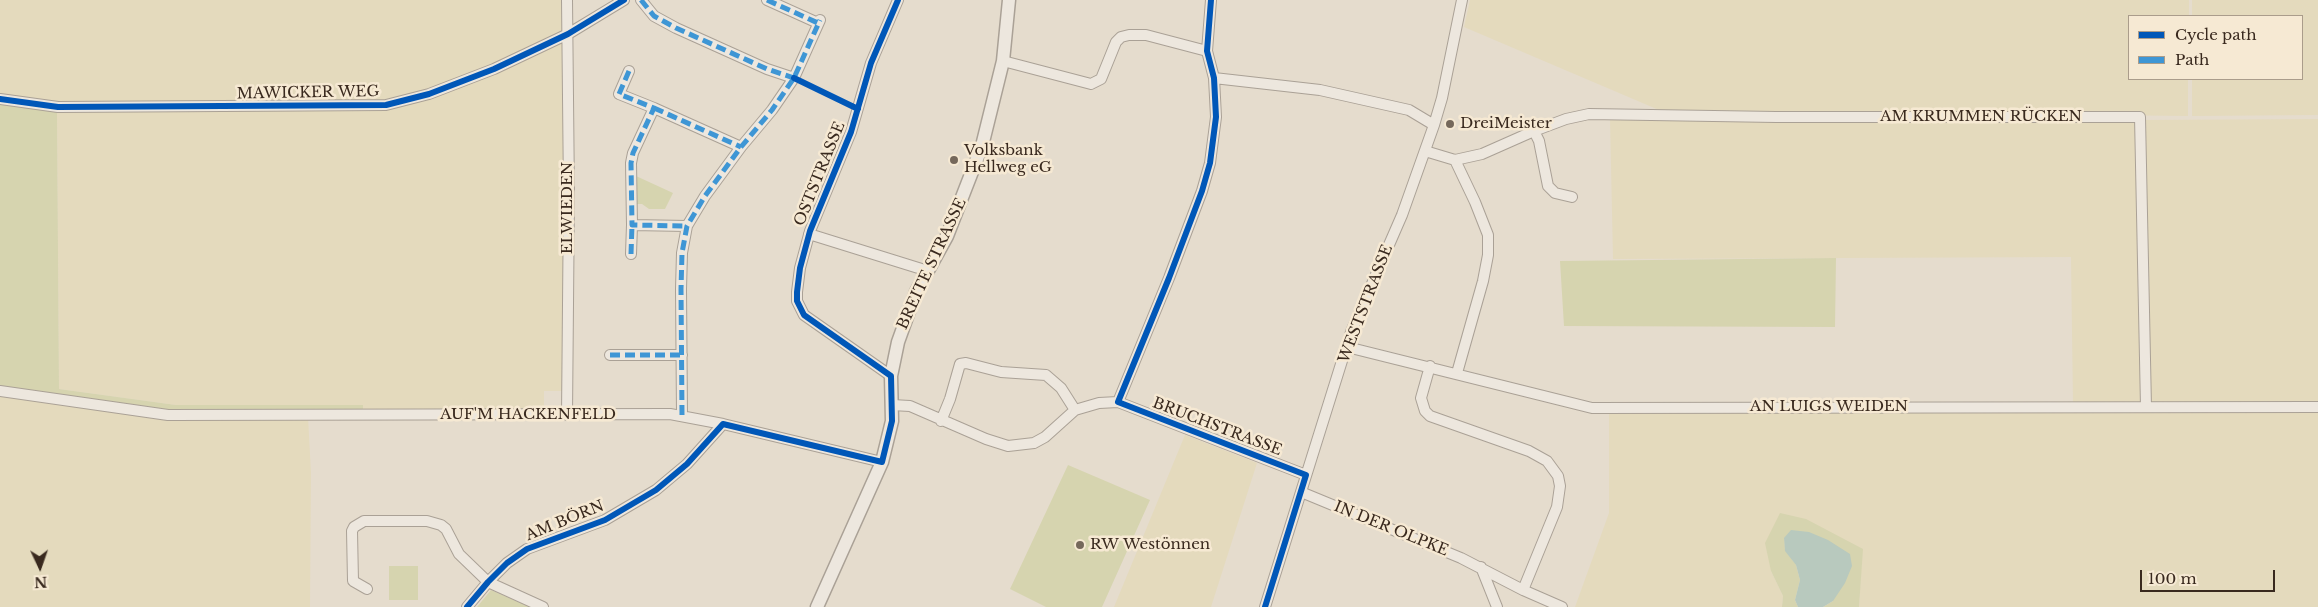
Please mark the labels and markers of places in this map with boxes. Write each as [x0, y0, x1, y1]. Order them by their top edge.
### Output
place label: DreiMeister [1460, 115, 1552, 133]
marker: DreiMeister [1444, 118, 1456, 130]
place label: Volksbank Hellweg eG [964, 142, 1052, 177]
marker: Volksbank Hellweg eG [948, 154, 960, 166]
place label: RW Westönnen [1090, 536, 1210, 554]
marker: RW Westönnen [1074, 539, 1086, 551]

